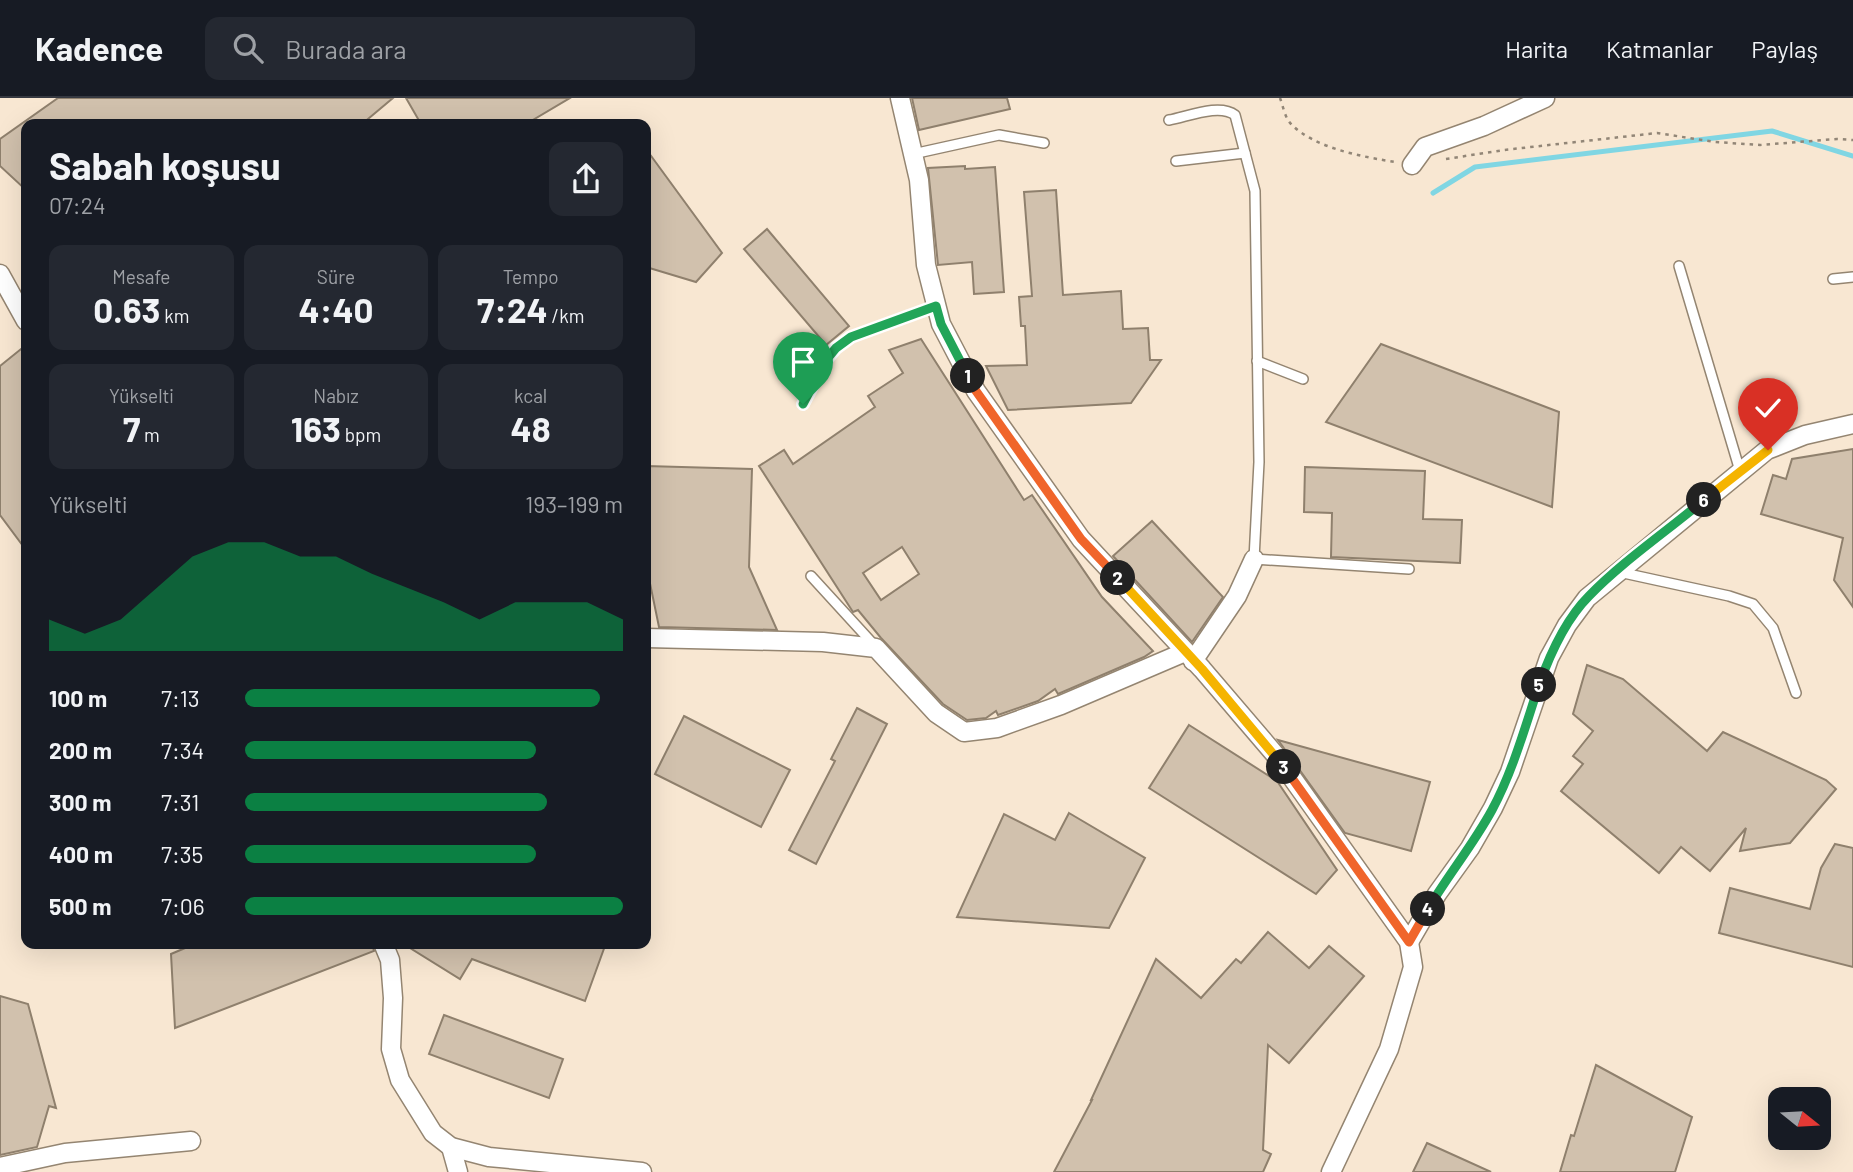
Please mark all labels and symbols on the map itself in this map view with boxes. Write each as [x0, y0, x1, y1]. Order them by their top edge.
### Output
pin [773, 332, 833, 404]
pin: 1 [950, 358, 986, 394]
pin [1738, 378, 1798, 450]
pin: 6 [1686, 482, 1722, 518]
pin: 2 [1100, 560, 1136, 596]
pin: 5 [1522, 668, 1556, 702]
pin: 3 [1266, 750, 1302, 784]
pin: 4 [1410, 892, 1446, 926]
north arrow [1768, 1087, 1830, 1150]

